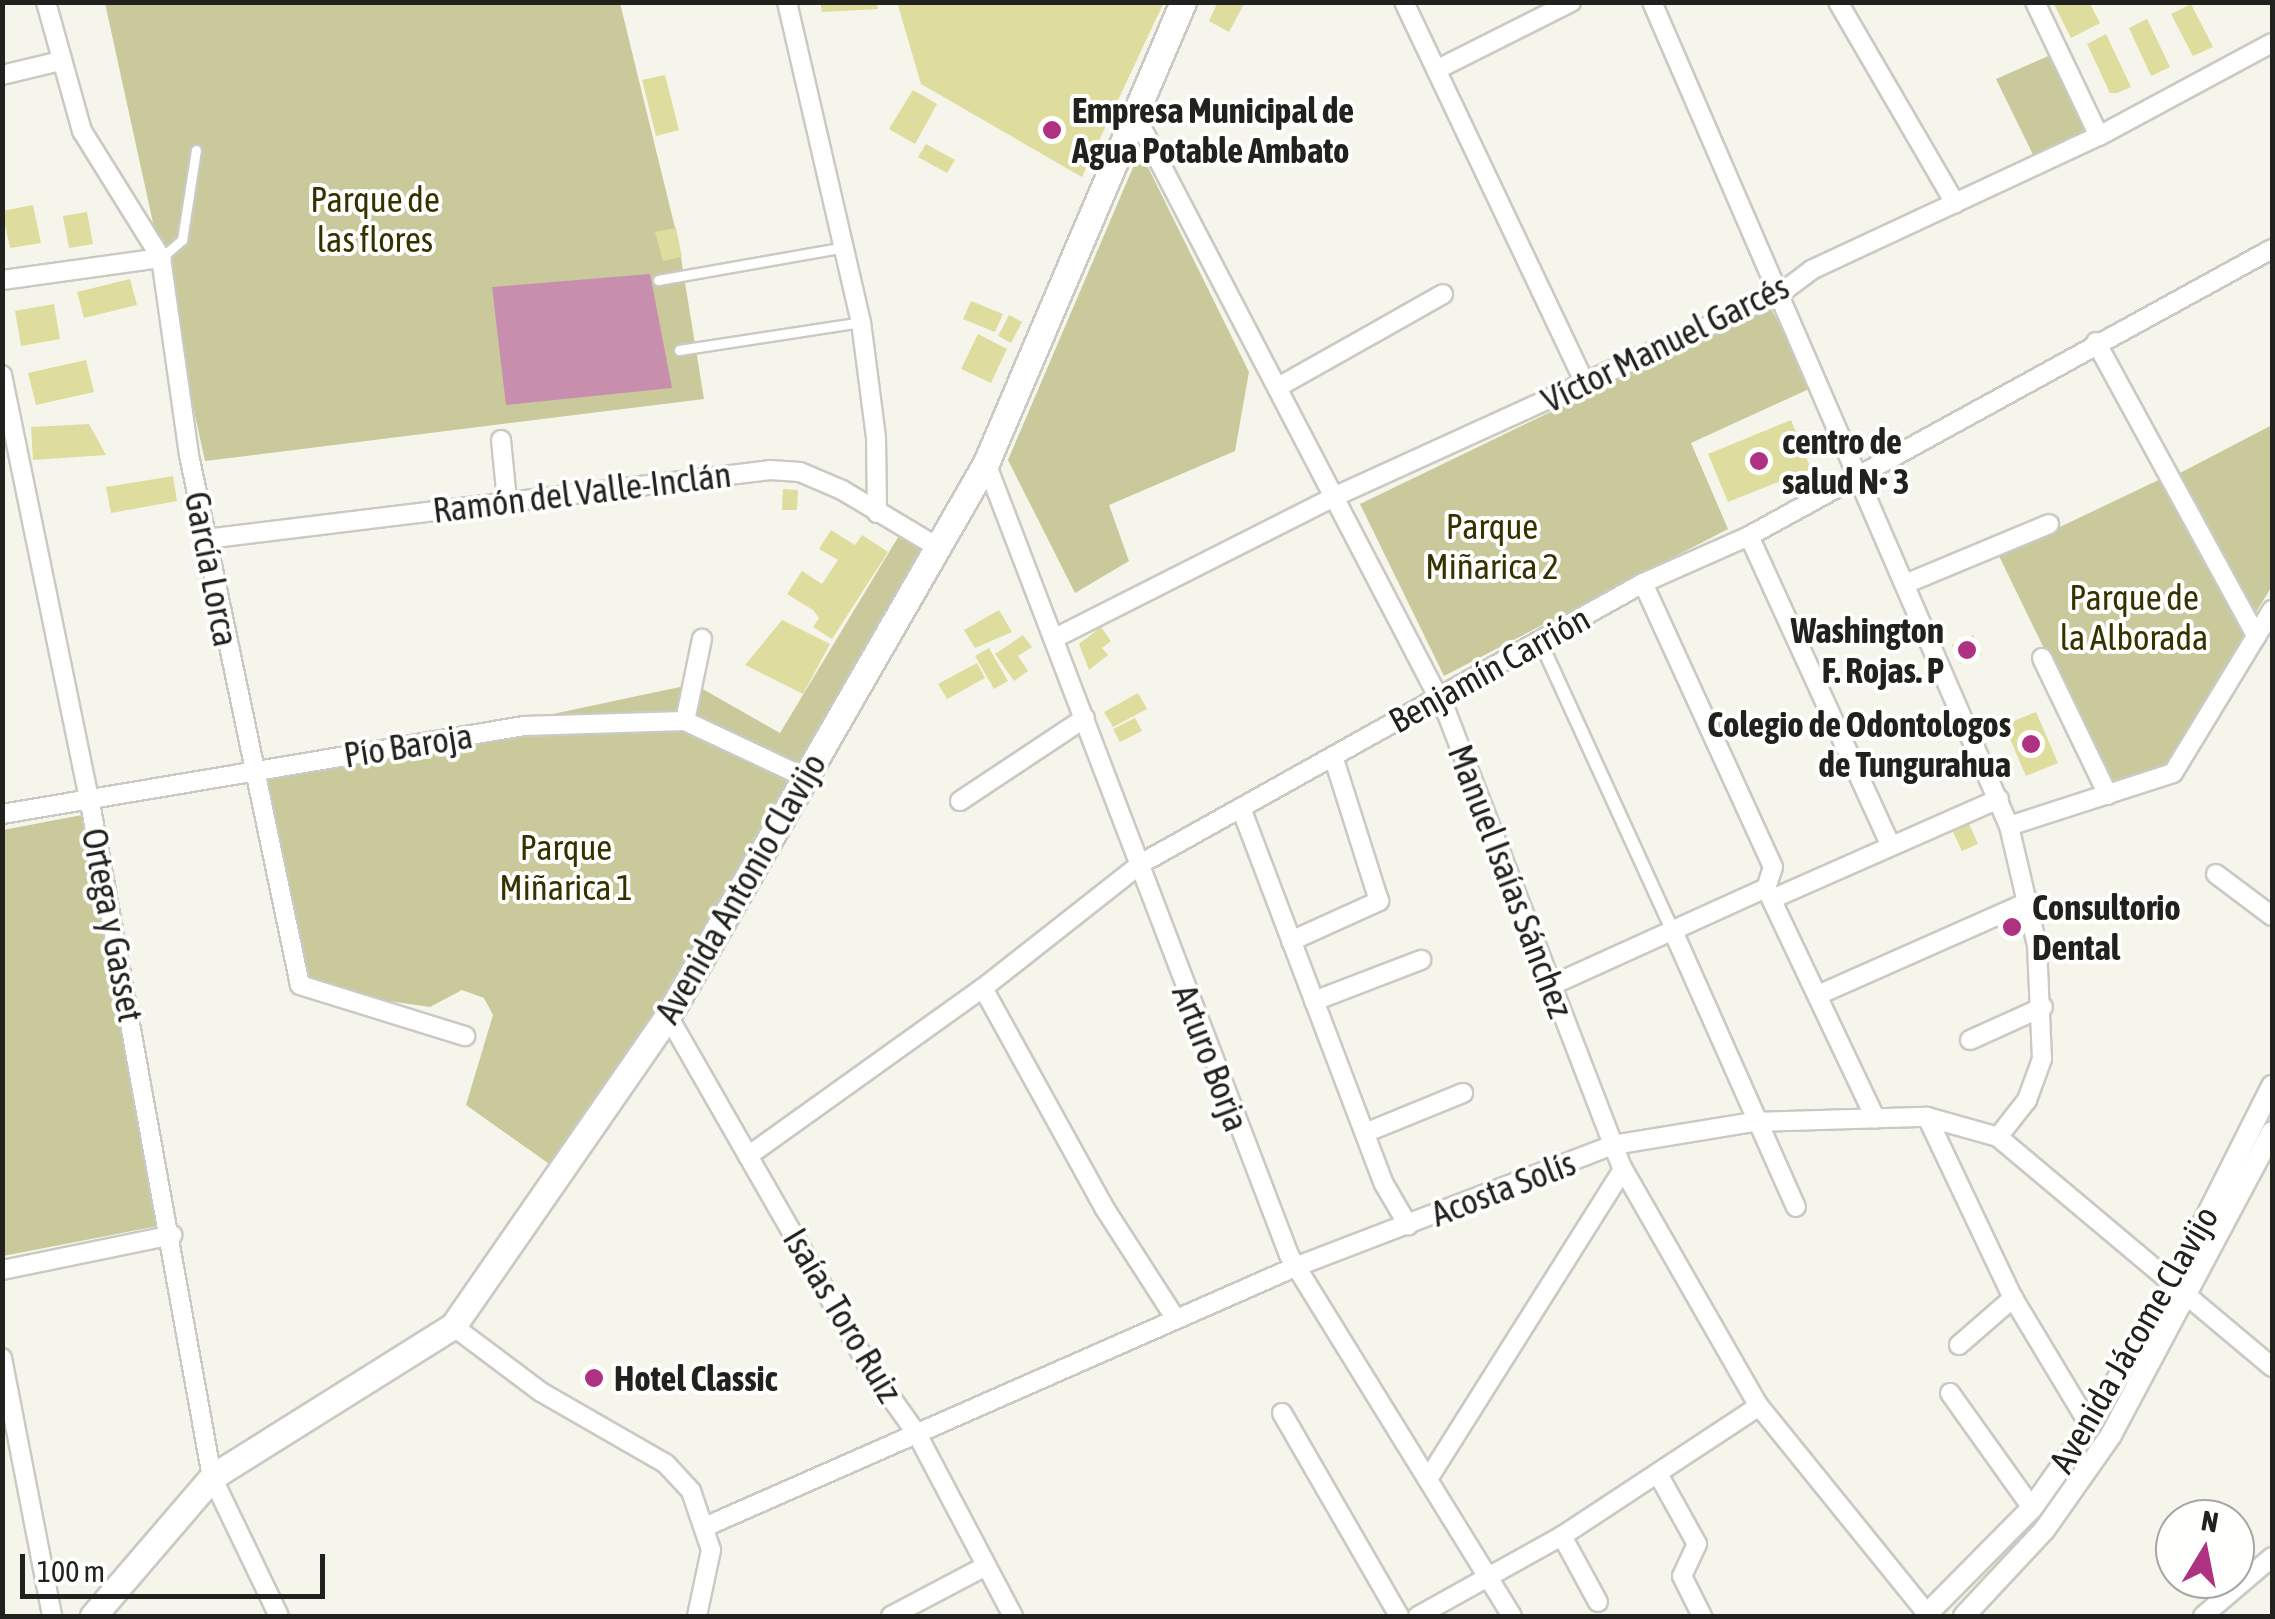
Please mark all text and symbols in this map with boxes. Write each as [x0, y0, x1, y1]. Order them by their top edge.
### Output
place label: Empresa Municipal de Agua Potable Ambato [1072, 89, 1354, 171]
marker: Empresa Municipal de Agua Potable Ambato [1041, 119, 1063, 141]
park label: Parque de las flores [310, 178, 440, 260]
street label: Víctor Manuel Garcés [1535, 265, 1795, 421]
place label: centro de salud N• 3 [1782, 420, 1909, 502]
marker: centro de salud N• 3 [1746, 448, 1772, 474]
street label: Ramón del Valle-Inclán [430, 453, 734, 531]
street label: García Lorca [176, 488, 248, 650]
park label: Parque Miñarica 2 [1425, 505, 1559, 587]
park label: Parque de la Alborada [2060, 576, 2208, 658]
street label: Benjamín Carrión [1381, 597, 1597, 741]
place label: Washington F. Rojas. P [1791, 609, 1944, 691]
marker: Washington F. Rojas. P [1954, 637, 1980, 663]
place label: Colegio de Odontologos de Tungurahua [1707, 703, 2011, 785]
street label: Pío Baroja [341, 714, 475, 776]
marker: Colegio de Odontologos de Tungurahua [2020, 733, 2042, 755]
street label: Manuel Isaías Sánchez [1440, 739, 1582, 1023]
street label: Avenida Antonio Clavijo [646, 746, 834, 1030]
street label: Ortega y Gasset [74, 825, 152, 1025]
park label: Parque Miñarica 1 [499, 826, 633, 908]
place label: Consultorio Dental [2032, 886, 2181, 968]
marker: Consultorio Dental [2001, 916, 2023, 938]
street label: Arturo Borja [1164, 979, 1258, 1137]
street label: Acosta Solís [1425, 1141, 1581, 1235]
street label: Avenida Jácome Clavijo [2040, 1198, 2226, 1480]
street label: Isaías Toro Ruiz [775, 1220, 911, 1410]
place label: Hotel Classic [614, 1357, 777, 1399]
marker: Hotel Classic [583, 1367, 605, 1389]
north arrow [2155, 1499, 2255, 1599]
text: N [2199, 1504, 2221, 1539]
scale bar [25, 1534, 330, 1596]
text: 100 m [37, 1554, 105, 1588]

